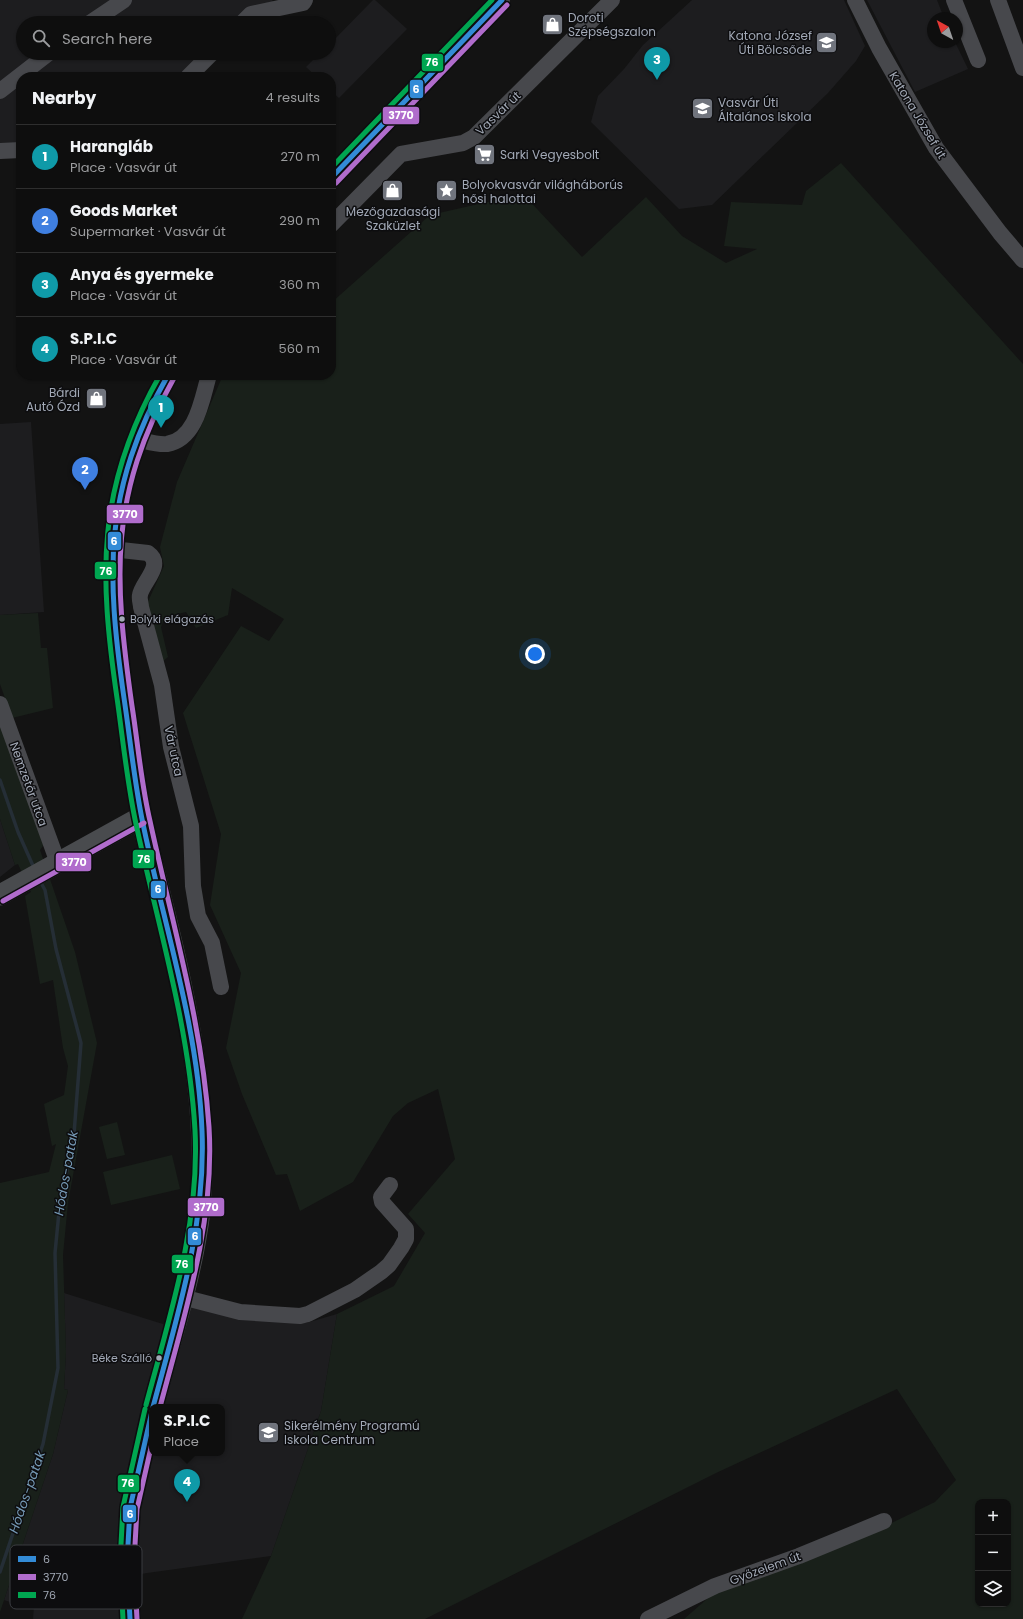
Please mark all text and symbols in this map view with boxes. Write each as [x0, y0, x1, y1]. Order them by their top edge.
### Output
place label: Doroti Szépségszalon [568, 9, 656, 40]
shop icon: Doroti Szépségszalon [539, 11, 565, 37]
north arrow [927, 12, 963, 48]
search box [16, 16, 336, 60]
icon: search [30, 27, 52, 49]
place label: Katona József Úti Bölcsőde [729, 27, 812, 58]
text: Search here [62, 28, 152, 49]
school or university icon: Katona József Úti Bölcsőde [814, 29, 840, 55]
pin: 3 [644, 47, 670, 80]
line badge: 76 [421, 53, 444, 72]
text: 76 [426, 54, 438, 70]
street label: Katona József út [885, 68, 951, 162]
line badge: 6 [409, 79, 424, 99]
text: 6 [412, 81, 420, 97]
text: Nearby [32, 86, 96, 110]
street label: Vasvár út [472, 87, 524, 139]
text: 4 results [266, 88, 320, 107]
place label: Vasvár Úti Általános Iskola [718, 94, 812, 125]
school or university icon: Vasvár Úti Általános Iskola [690, 96, 716, 122]
line badge: 3770 [382, 106, 420, 125]
text: 3770 [388, 107, 414, 123]
text: Harangláb [70, 136, 153, 157]
supermarket icon: Sarki Vegyesbolt [472, 141, 498, 167]
place label: Sarki Vegyesbolt [500, 146, 599, 163]
text: 1 [43, 147, 47, 166]
text: 270 m [280, 147, 320, 166]
text: Place · Vasvár út [70, 158, 177, 177]
place label: Bolyokvasvár világháborús hősi halottai [462, 176, 623, 207]
shop icon: Mezőgazdasági Szaküzlet [380, 177, 406, 203]
place icon: Bolyokvasvár világháborús hősi halottai [434, 178, 460, 204]
text: Goods Market [70, 200, 177, 221]
place label: Mezőgazdasági Szaküzlet [346, 203, 440, 234]
text: 2 [41, 211, 49, 230]
text: 290 m [279, 211, 320, 230]
text: Supermarket · Vasvár út [70, 222, 226, 241]
text: Anya és gyermeke [70, 264, 214, 285]
text: 3 [41, 275, 49, 294]
text: 360 m [279, 275, 320, 294]
text: Place · Vasvár út [70, 286, 177, 305]
text: S.P.I.C [70, 328, 117, 349]
text: 4 [41, 339, 49, 358]
text: 560 m [279, 339, 320, 358]
text: Place · Vasvár út [70, 350, 177, 369]
place label: Bárdi Autó Ózd [26, 384, 80, 415]
shop icon: Bárdi Autó Ózd [83, 386, 109, 412]
pin: 1 [148, 395, 174, 428]
pin: 2 [72, 457, 98, 490]
line badge: 3770 [106, 504, 144, 524]
text: 3770 [112, 506, 138, 522]
line badge: 6 [107, 531, 122, 551]
text: 6 [110, 533, 118, 549]
line badge: 76 [94, 561, 117, 580]
text: 76 [100, 563, 112, 579]
place label: Bolyki elágazás [130, 611, 214, 627]
marker: Bolyki elágazás [117, 614, 127, 624]
your location [525, 644, 545, 664]
street label: Vár utca [160, 724, 188, 778]
street label: Nemzetőr utca [6, 740, 52, 828]
line badge: 76 [132, 849, 155, 869]
text: 76 [138, 851, 150, 867]
line badge: 3770 [55, 852, 92, 872]
text: 3770 [61, 854, 87, 870]
line badge: 6 [150, 880, 166, 899]
text: 6 [154, 881, 162, 897]
water label: Hódos-patak [49, 1128, 83, 1217]
line badge: 3770 [187, 1197, 225, 1217]
text: 3770 [193, 1199, 219, 1215]
line badge: 6 [187, 1227, 202, 1246]
text: 6 [191, 1228, 199, 1244]
line badge: 76 [171, 1254, 194, 1274]
text: 76 [176, 1256, 188, 1272]
place label: Béke Szálló [92, 1350, 152, 1366]
marker: Béke Szálló [154, 1353, 164, 1363]
popup [149, 1404, 225, 1456]
text: S.P.I.C [163, 1410, 211, 1431]
place label: Sikerélmény Programú Iskola Centrum [284, 1417, 420, 1448]
school or university icon: Sikerélmény Programú Iskola Centrum [255, 1419, 281, 1445]
text: Place [163, 1432, 199, 1451]
water label: Hódos-patak [4, 1447, 50, 1536]
pin: 4 [174, 1469, 200, 1502]
line badge: 76 [117, 1474, 140, 1493]
text: 76 [122, 1475, 134, 1491]
map controls [975, 1499, 1011, 1607]
button: + [975, 1499, 1011, 1535]
line badge: 6 [122, 1504, 137, 1523]
text: 6 [126, 1506, 134, 1522]
button: − [975, 1535, 1011, 1571]
legend [10, 1545, 142, 1609]
street label: Győzelem út [727, 1547, 803, 1589]
text: 6 [43, 1551, 50, 1567]
text: 3770 [43, 1569, 68, 1585]
button: layers [975, 1571, 1011, 1607]
text: 76 [43, 1587, 56, 1603]

